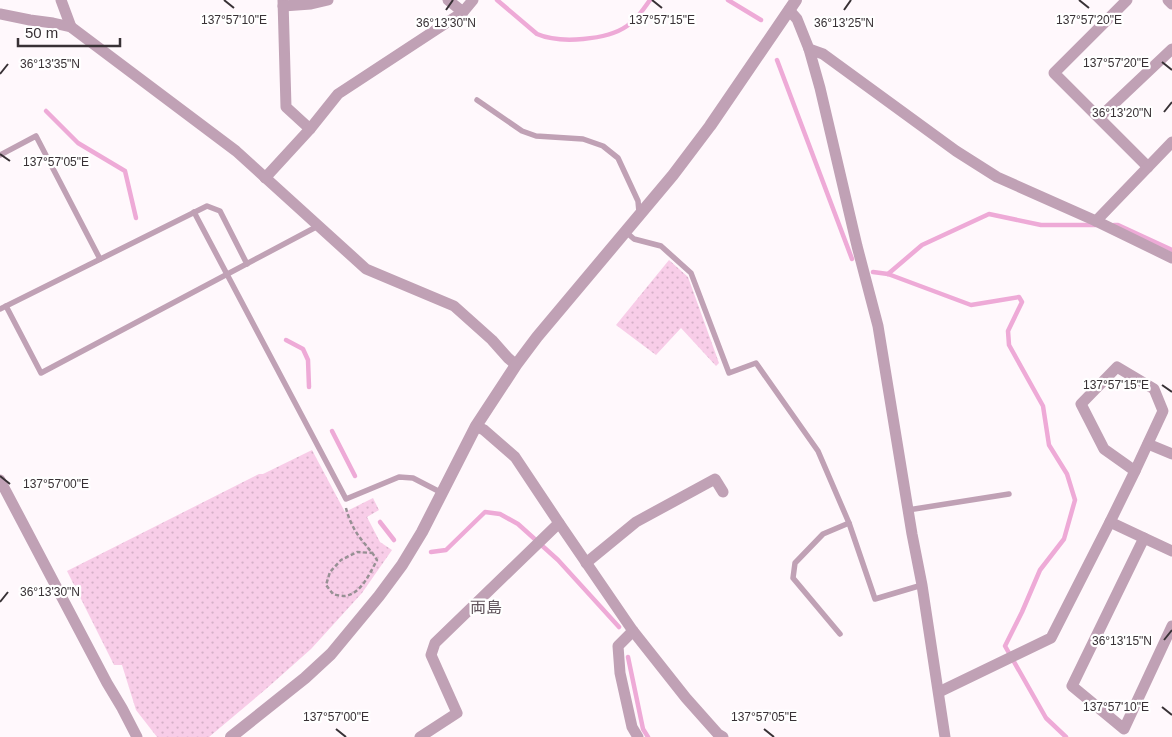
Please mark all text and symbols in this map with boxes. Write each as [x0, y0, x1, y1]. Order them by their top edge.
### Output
text: 137°57'10"E [201, 13, 267, 27]
text: 137°57'15"E [629, 13, 695, 27]
text: 137°57'20"E [1056, 13, 1122, 27]
scale bar [18, 15, 120, 47]
text: 36°13'30"N [416, 16, 476, 30]
text: 36°13'25"N [814, 16, 874, 30]
text: 50 m [25, 24, 58, 41]
text: 137°57'20"E [1083, 56, 1149, 70]
text: 36°13'35"N [20, 57, 80, 71]
text: 36°13'20"N [1092, 106, 1152, 120]
text: 137°57'05"E [23, 155, 89, 169]
text: 137°57'15"E [1083, 378, 1149, 392]
text: 137°57'00"E [23, 477, 89, 491]
text: 36°13'30"N [20, 585, 80, 599]
district label: 両島 [470, 599, 502, 616]
text: 36°13'15"N [1092, 634, 1152, 648]
text: 137°57'10"E [1083, 700, 1149, 714]
text: 137°57'00"E [303, 710, 369, 724]
text: 137°57'05"E [731, 710, 797, 724]

